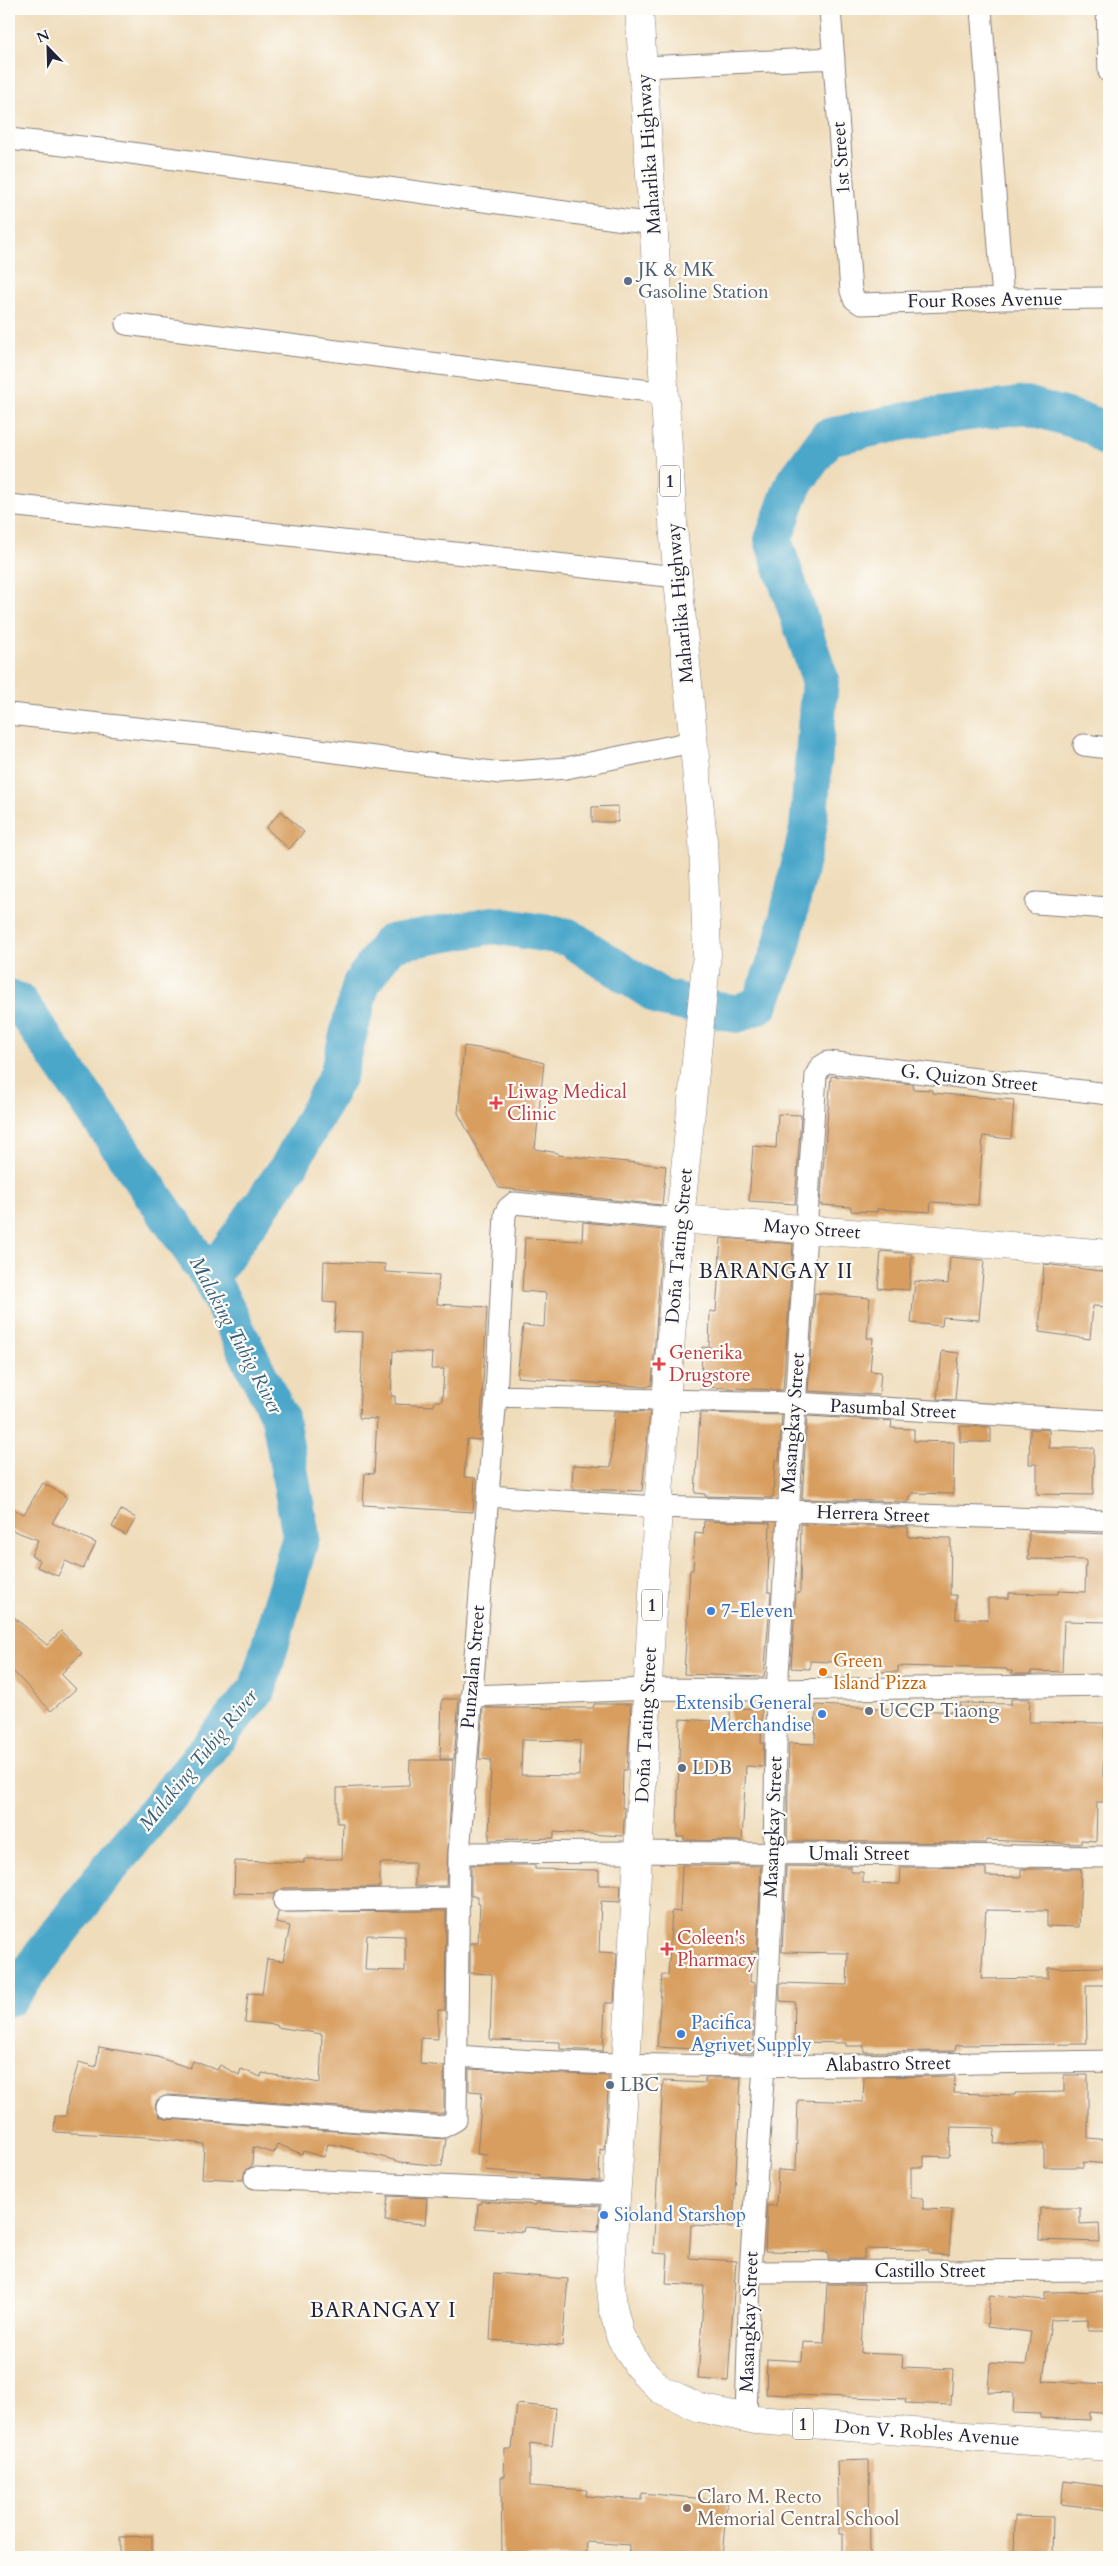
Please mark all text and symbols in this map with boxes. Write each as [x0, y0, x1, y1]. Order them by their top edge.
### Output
north arrow [22, 22, 72, 72]
text: N [34, 25, 52, 48]
street label: Maharlika Highway [630, 73, 668, 235]
street label: 1st Street [825, 121, 857, 195]
place label: JK & MK Gasoline Station [635, 257, 769, 305]
marker: JK & MK Gasoline Station [622, 275, 634, 287]
street label: Four Roses Avenue [907, 286, 1063, 314]
road number: 1 [660, 466, 680, 496]
street label: Maharlika Highway [660, 522, 700, 684]
street label: G. Quizon Street [899, 1058, 1039, 1098]
place label: Liwag Medical Clinic [507, 1079, 627, 1127]
marker: Liwag Medical Clinic [489, 1096, 503, 1110]
street label: Doña Tating Street [659, 1167, 699, 1325]
street label: Mayo Street [763, 1213, 861, 1245]
water label: Malaking Tubig River [183, 1251, 290, 1420]
district label: BARANGAY II [699, 1257, 853, 1286]
place label: Generika Drugstore [669, 1340, 751, 1388]
street label: Masangkay Street [775, 1352, 811, 1494]
marker: Generika Drugstore [653, 1358, 665, 1370]
street label: Pasumbal Street [829, 1393, 957, 1425]
street label: Herrera Street [816, 1499, 930, 1529]
road number: 1 [642, 1590, 662, 1620]
place label: 7-Eleven [721, 1598, 794, 1624]
street label: Punzalan Street [455, 1604, 491, 1730]
marker: 7-Eleven [705, 1605, 717, 1617]
street label: Doña Tating Street [629, 1647, 663, 1803]
place label: Green Island Pizza [833, 1648, 927, 1696]
marker: Green Island Pizza [817, 1666, 829, 1678]
water label: Malaking Tubig River [132, 1682, 264, 1836]
place label: Extensib General Merchandise [675, 1690, 812, 1738]
place label: UCCP Tiaong [879, 1698, 999, 1724]
marker: UCCP Tiaong [863, 1705, 875, 1717]
marker: Extensib General Merchandise [816, 1708, 828, 1720]
place label: LDB [692, 1755, 732, 1781]
street label: Masangkay Street [758, 1756, 788, 1898]
marker: LDB [676, 1762, 688, 1774]
street label: Umali Street [809, 1841, 909, 1867]
place label: Coleen's Pharmacy [677, 1925, 757, 1973]
marker: Coleen's Pharmacy [661, 1943, 673, 1955]
place label: Pacifica Agrivet Supply [691, 2010, 812, 2058]
marker: Pacifica Agrivet Supply [675, 2028, 687, 2040]
street label: Alabastro Street [825, 2050, 951, 2078]
place label: LBC [620, 2072, 659, 2098]
marker: LBC [604, 2079, 616, 2091]
place label: Sioland Starshop [614, 2202, 746, 2228]
marker: Sioland Starshop [598, 2209, 610, 2221]
street label: Masangkay Street [734, 2251, 764, 2393]
street label: Castillo Street [874, 2258, 986, 2284]
district label: BARANGAY I [310, 2296, 456, 2325]
road number: 1 [793, 2408, 813, 2440]
street label: Don V. Robles Avenue [833, 2414, 1021, 2452]
place label: Claro M. Recto Memorial Central School [697, 2484, 899, 2532]
marker: Claro M. Recto Memorial Central School [681, 2502, 693, 2514]

